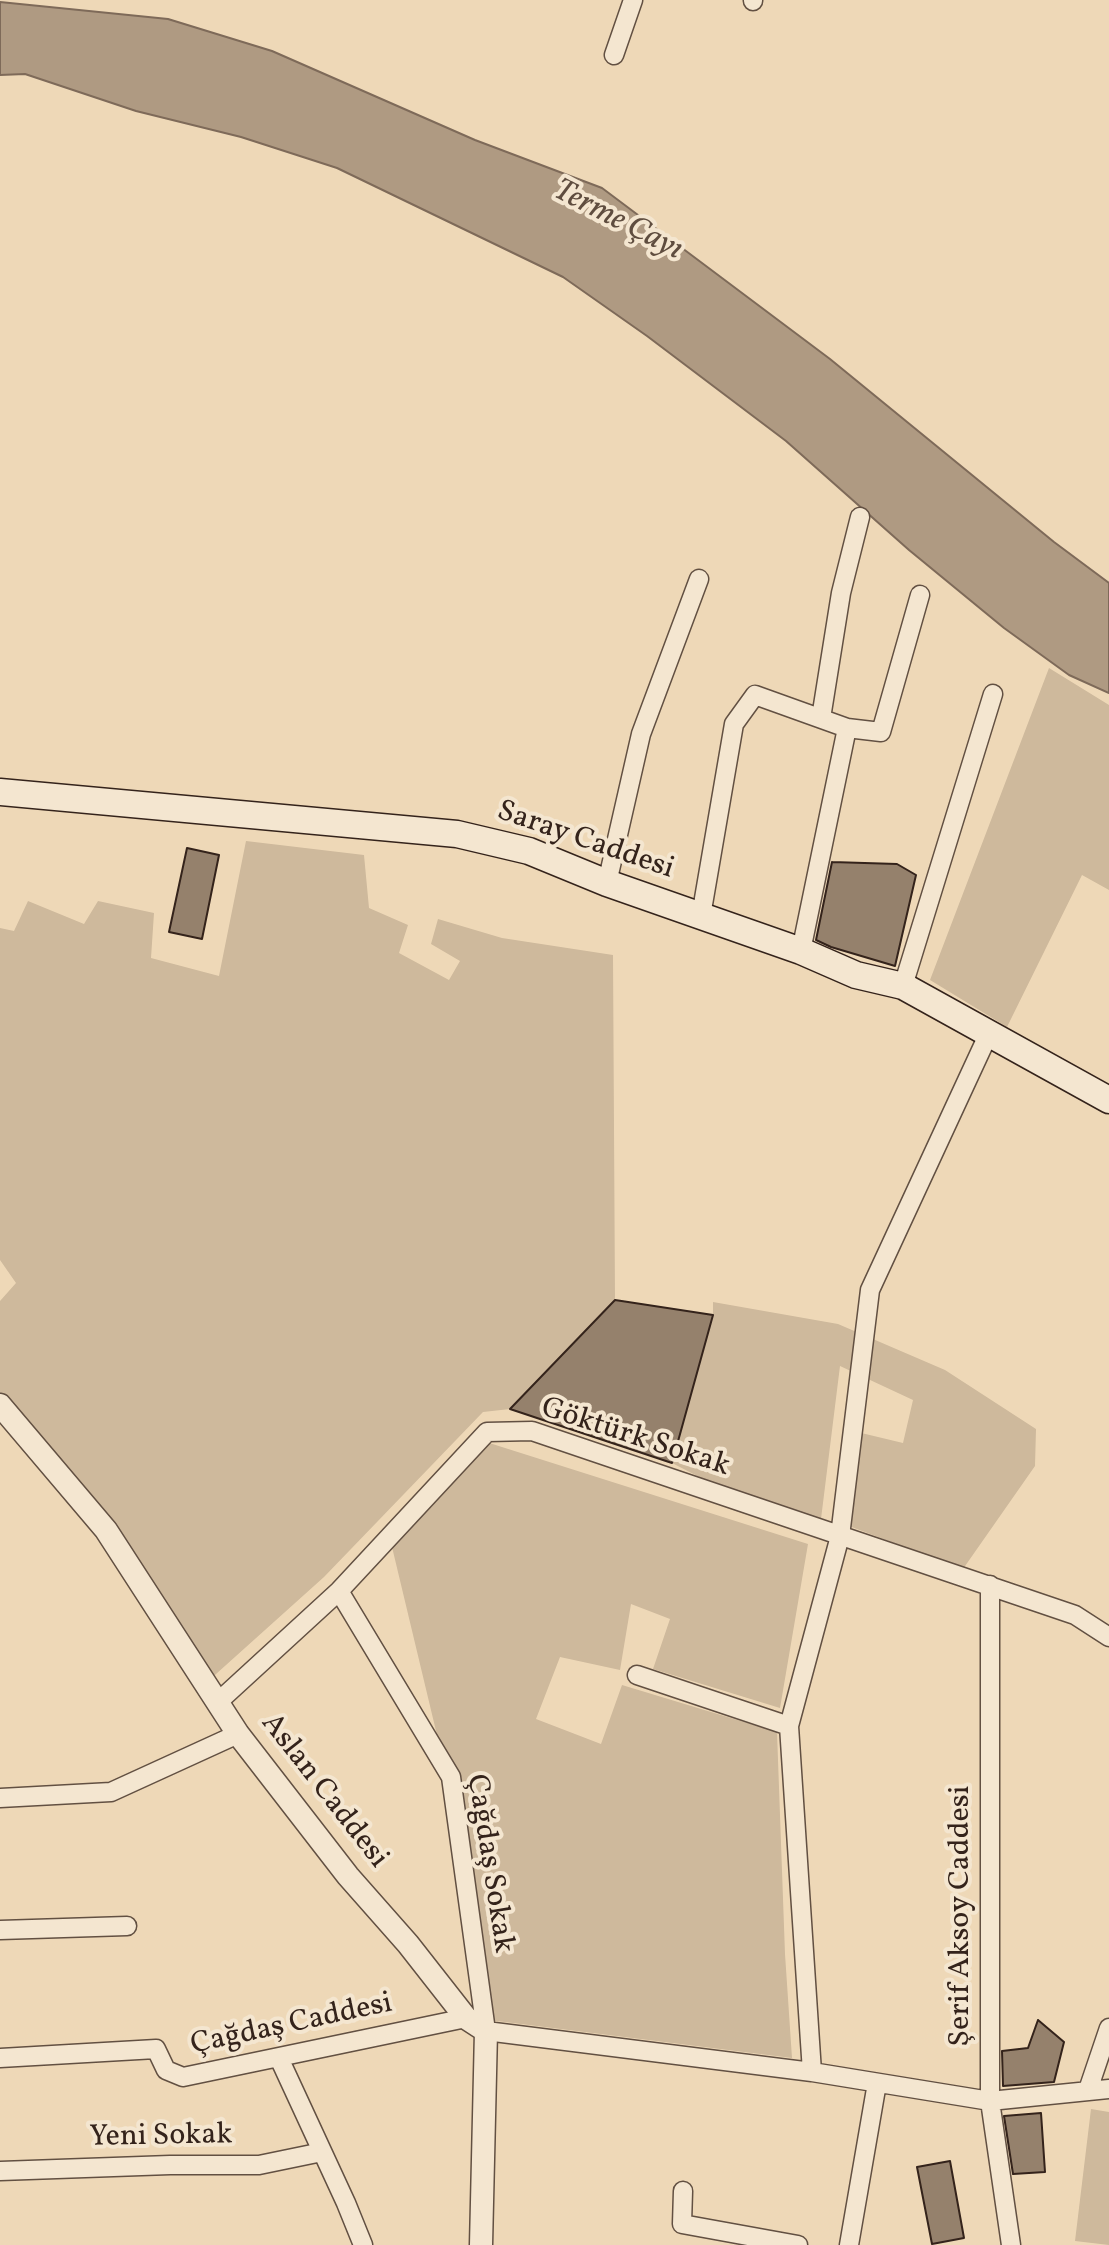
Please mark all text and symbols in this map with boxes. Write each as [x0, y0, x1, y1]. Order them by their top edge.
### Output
water label: Terme Çayı [546, 173, 688, 271]
street label: Saray Caddesi [492, 795, 678, 889]
street label: Göktürk Sokak [536, 1392, 734, 1486]
street label: Aslan Caddesi [251, 1708, 395, 1876]
street label: Çağdaş Sokak [456, 1772, 520, 1956]
street label: Şerif Aksoy Caddesi [944, 1785, 980, 2047]
street label: Çağdaş Caddesi [188, 1987, 396, 2065]
street label: Yeni Sokak [89, 2119, 233, 2157]

